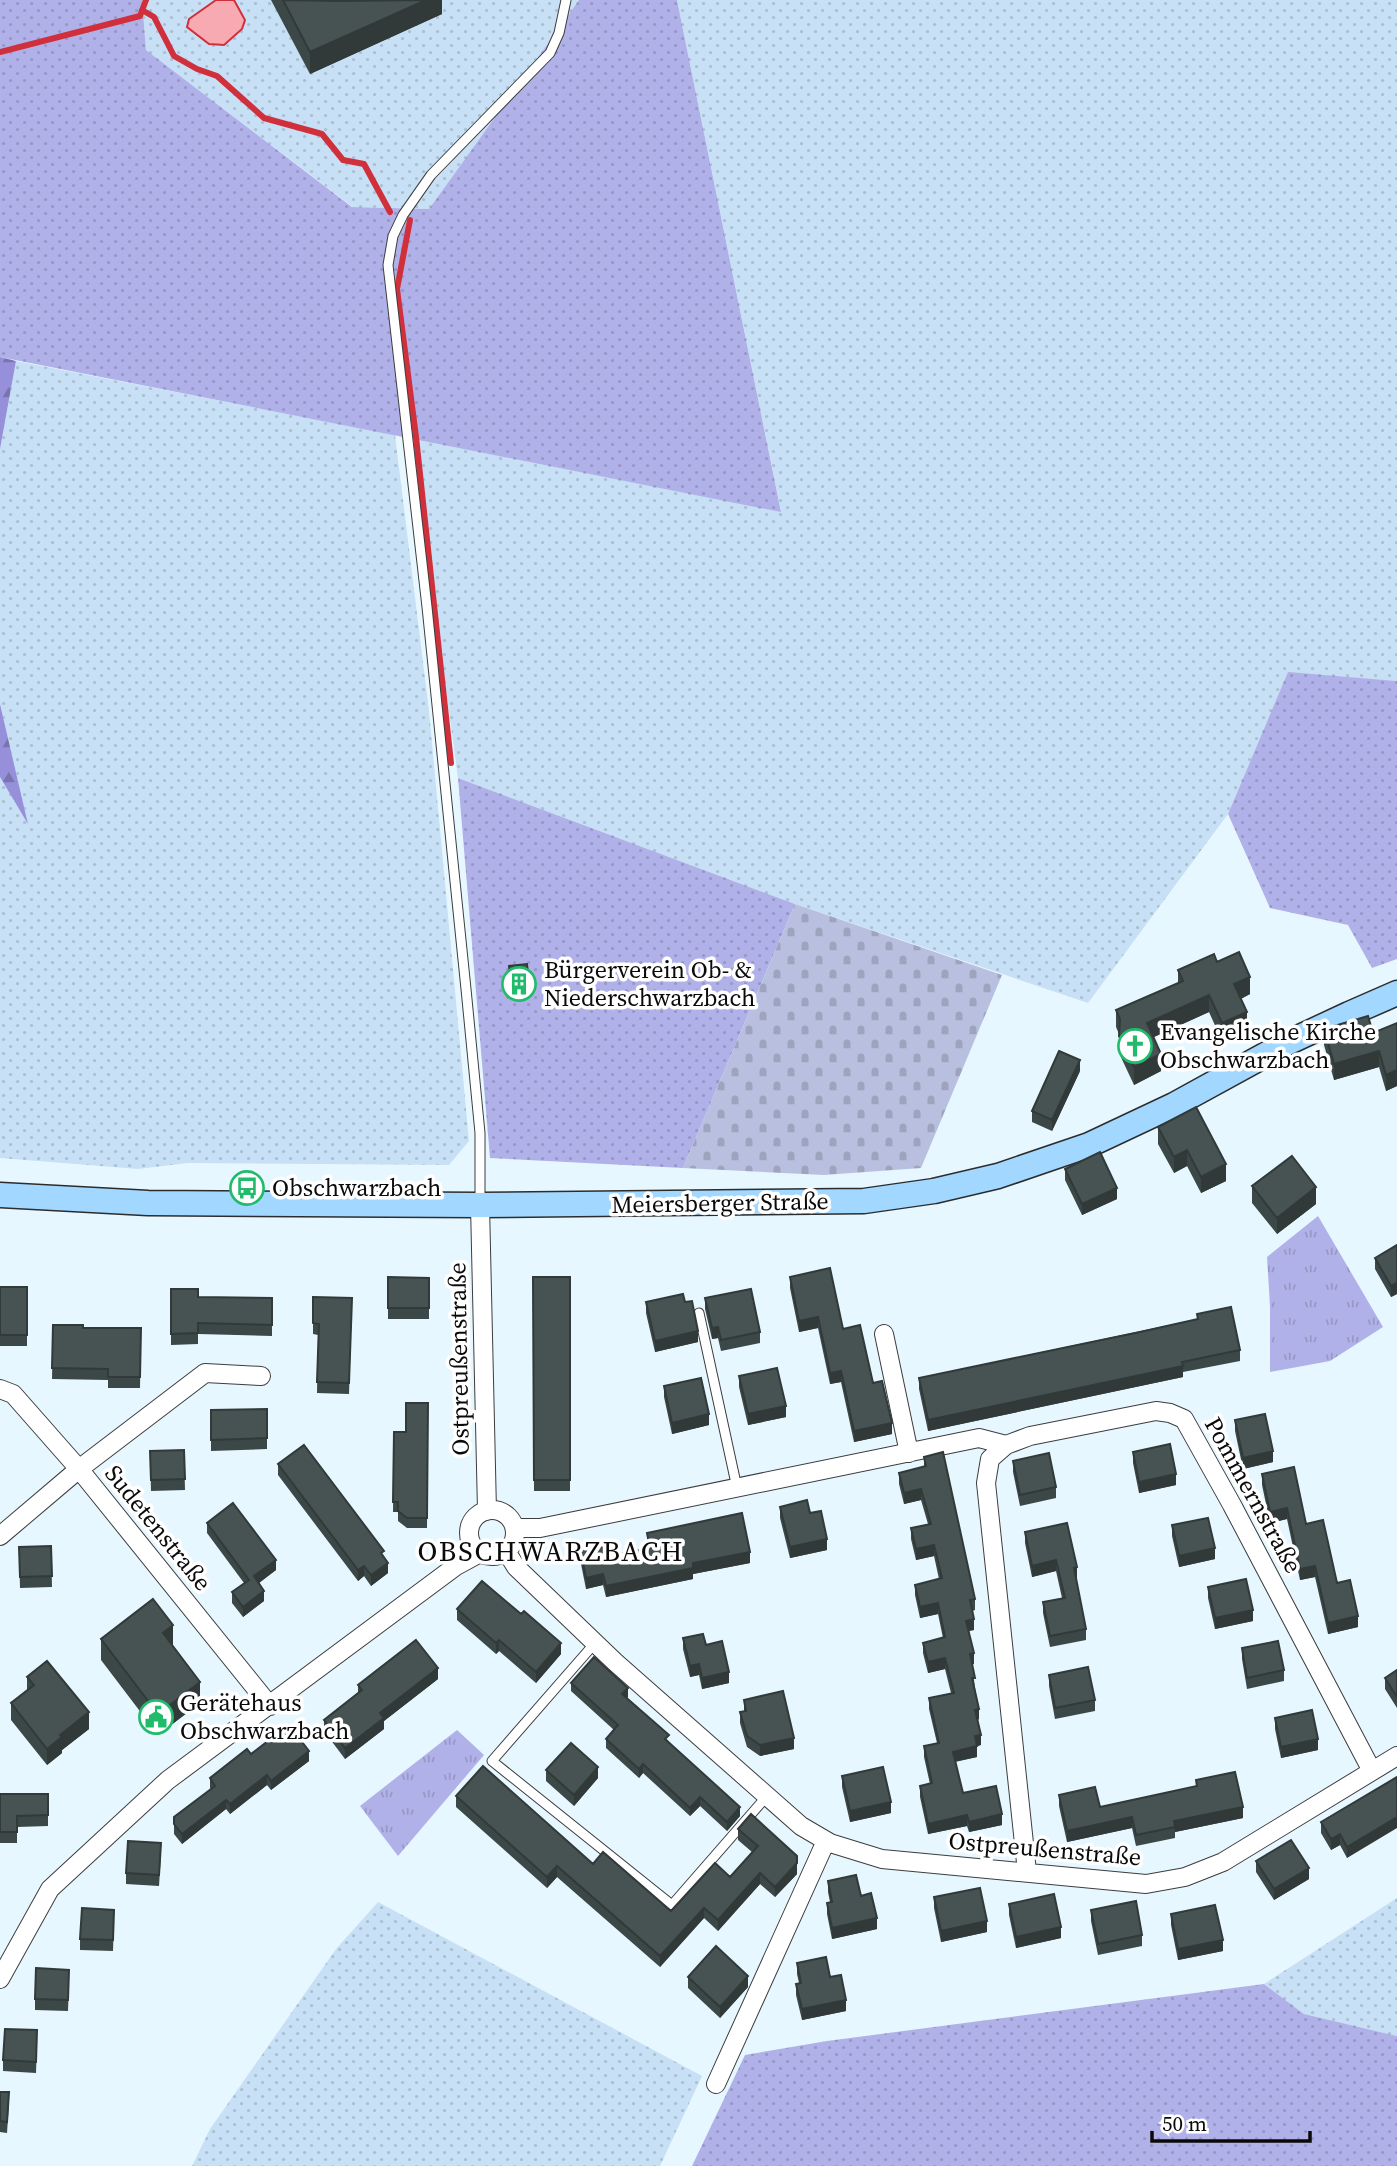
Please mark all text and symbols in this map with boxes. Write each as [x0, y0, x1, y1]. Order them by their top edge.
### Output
place label: Bürgerverein Ob- & Niederschwarzbach [544, 953, 755, 1014]
building icon: Bürgerverein Ob- & Niederschwarzbach [500, 965, 538, 1003]
place label: Evangelische Kirche Obschwarzbach [1160, 1015, 1376, 1076]
church icon: Evangelische Kirche Obschwarzbach [1116, 1027, 1154, 1065]
bus stop icon: Obschwarzbach [228, 1169, 266, 1207]
place label: Obschwarzbach [272, 1171, 441, 1204]
street label: Meiersberger Straße [611, 1184, 829, 1221]
street label: Ostpreußenstraße [440, 1262, 477, 1456]
street label: Pommernstraße [1197, 1411, 1310, 1579]
street label: Sudetenstraße [97, 1458, 219, 1598]
district label: OBSCHWARZBACH [418, 1532, 684, 1570]
place label: Gerätehaus Obschwarzbach [180, 1686, 349, 1747]
public building icon: Gerätehaus Obschwarzbach [137, 1698, 175, 1736]
street label: Ostpreußenstraße [947, 1824, 1143, 1873]
scale bar [1152, 2100, 1310, 2144]
text: 50 m [1162, 2109, 1207, 2138]

